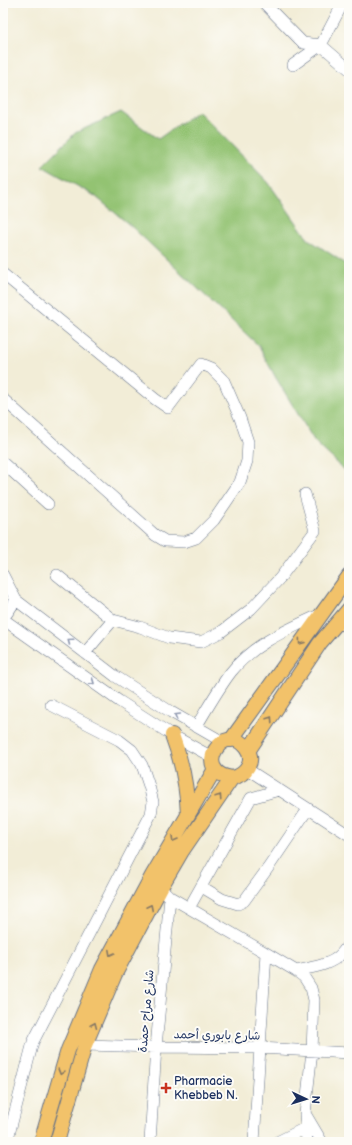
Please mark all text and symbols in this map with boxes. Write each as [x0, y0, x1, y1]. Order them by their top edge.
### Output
one-way arrow [299, 637, 306, 644]
one-way arrow [68, 639, 75, 646]
one-way arrow [88, 677, 95, 685]
one-way arrow [174, 713, 181, 720]
one-way arrow [265, 716, 272, 723]
one-way arrow [214, 794, 221, 801]
one-way arrow [171, 835, 178, 842]
one-way arrow [145, 904, 153, 912]
one-way arrow [108, 948, 116, 956]
street label: شارع مراح حمدة [135, 969, 159, 1053]
one-way arrow [89, 1021, 97, 1029]
street label: شارع بابوري أحمد [173, 1027, 261, 1045]
one-way arrow [57, 1069, 66, 1076]
place label: Pharmacie Khebbeb N. [174, 1074, 237, 1103]
north arrow [286, 1079, 326, 1119]
marker: Pharmacie Khebbeb N. [161, 1083, 171, 1093]
text: N [309, 1095, 322, 1104]

